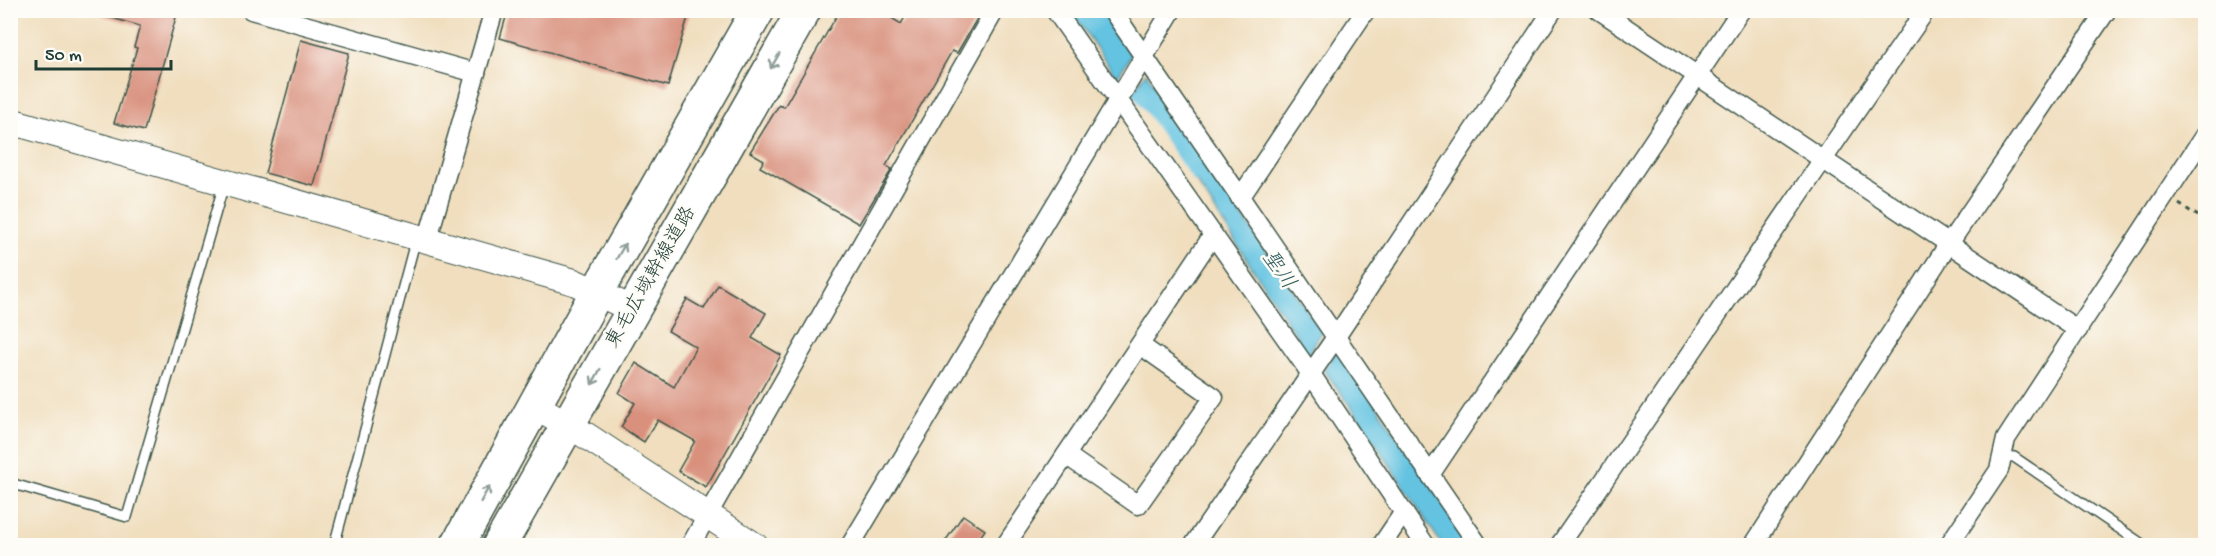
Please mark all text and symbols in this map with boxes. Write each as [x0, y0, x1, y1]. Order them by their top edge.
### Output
scale bar [36, 33, 171, 71]
text: 50 m [45, 46, 82, 67]
one-way arrow [769, 52, 781, 69]
street label: 東毛広域幹線道路 [600, 202, 702, 353]
one-way arrow [616, 242, 627, 260]
water label: 聖川 [1255, 246, 1300, 295]
one-way arrow [590, 368, 602, 385]
one-way arrow [480, 486, 491, 504]

